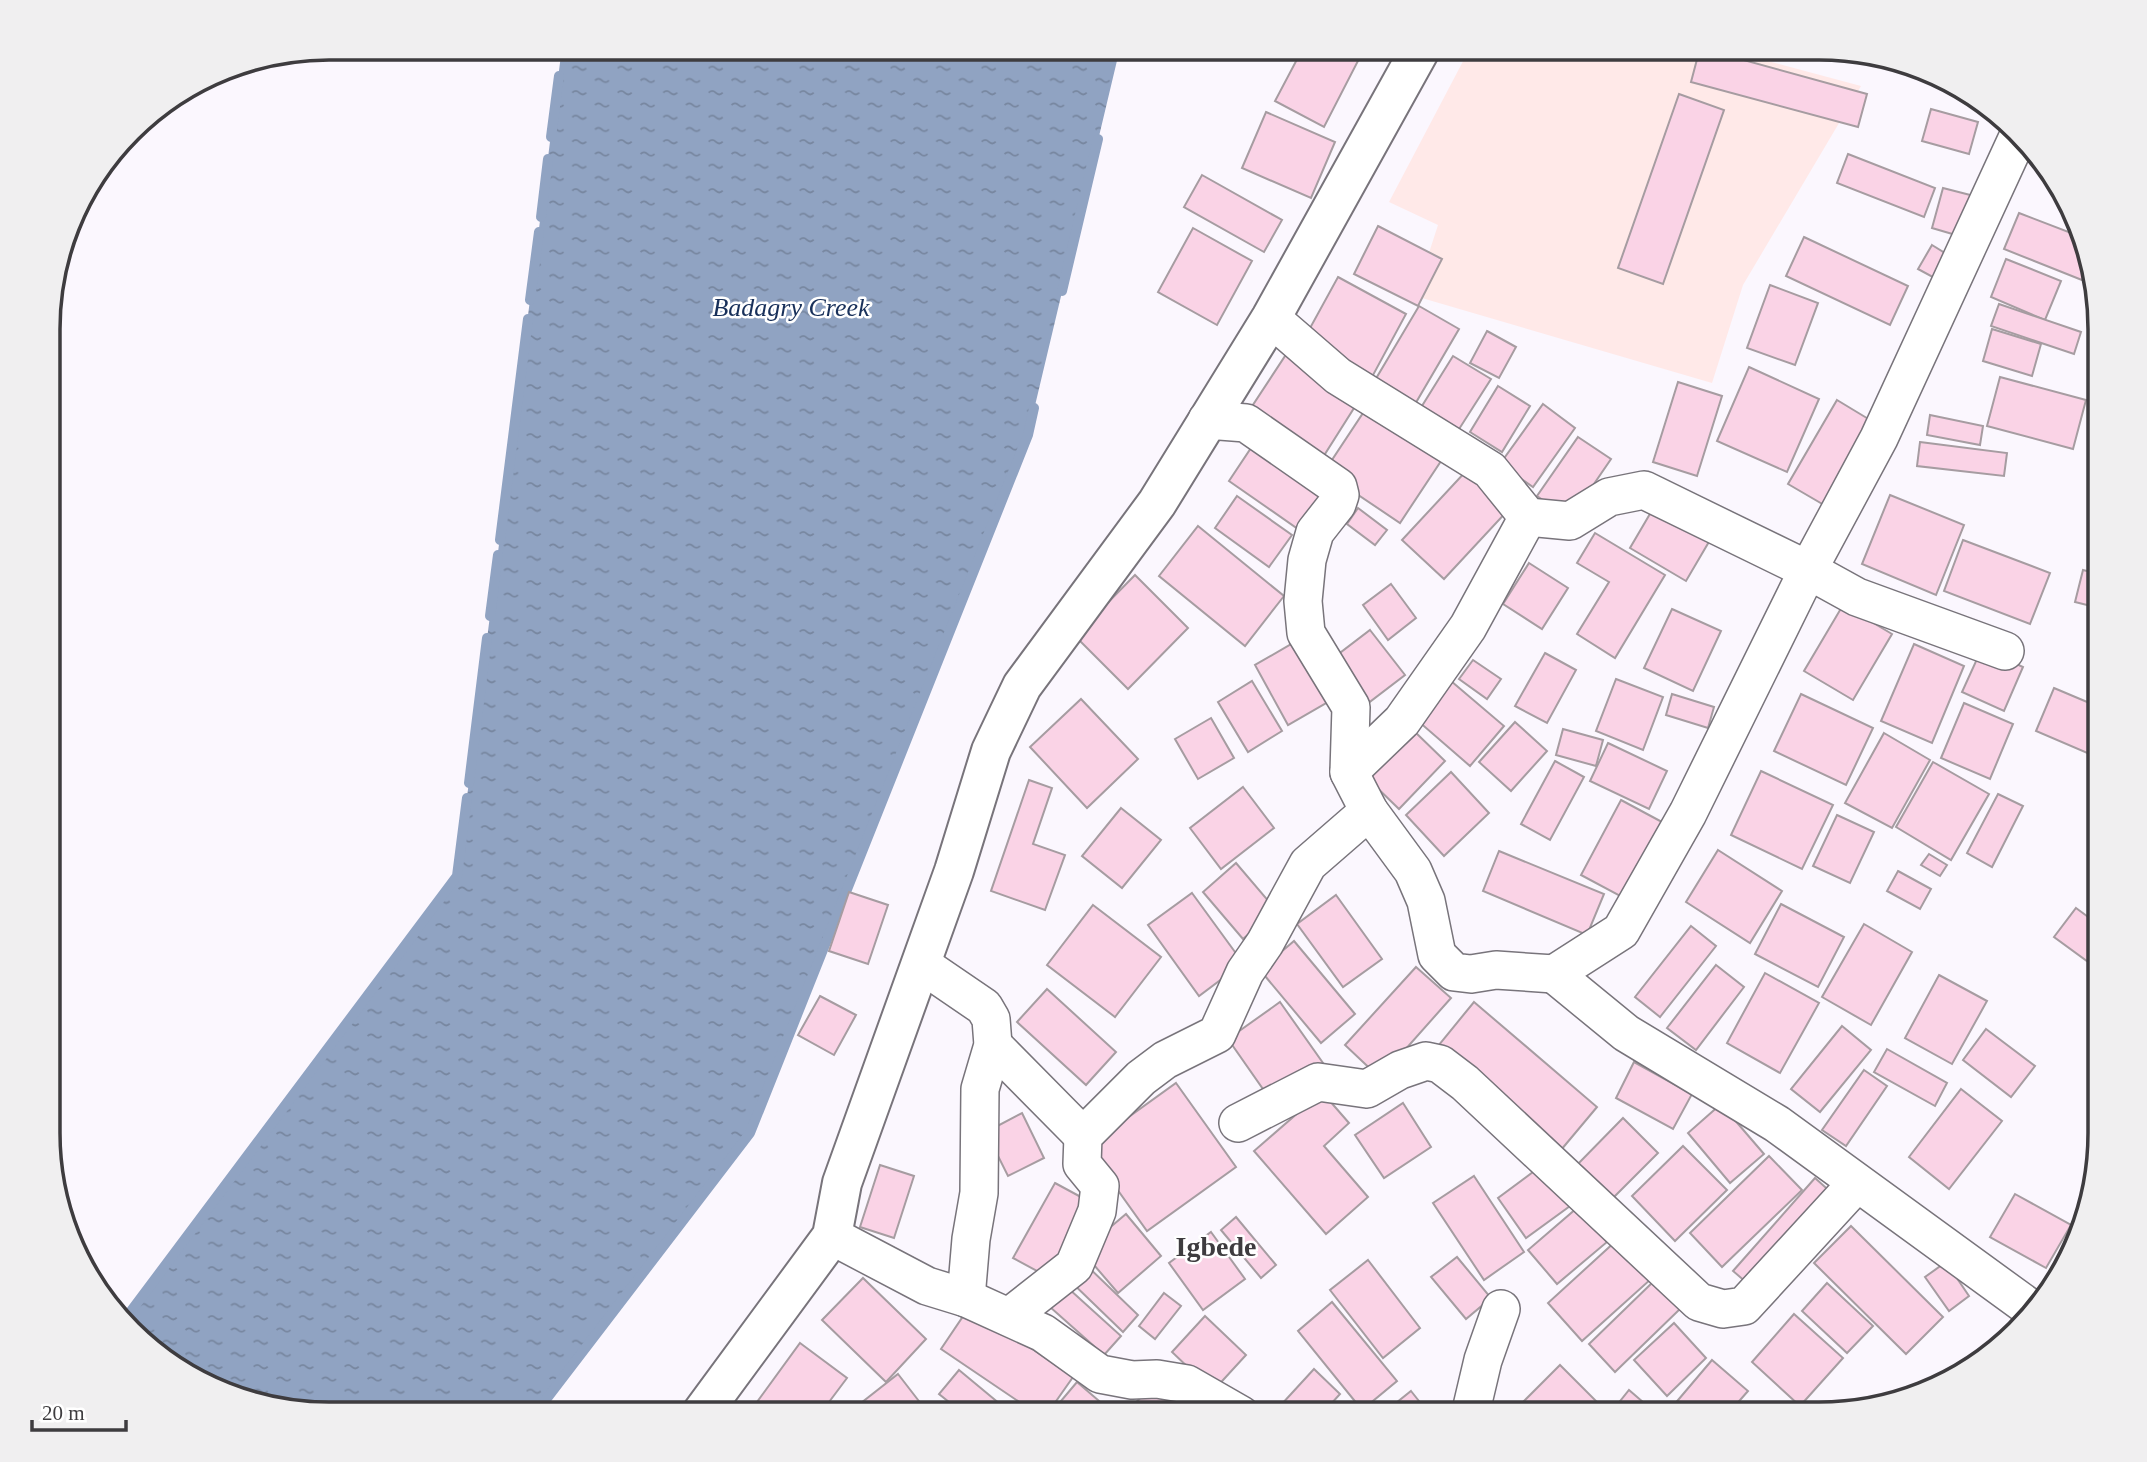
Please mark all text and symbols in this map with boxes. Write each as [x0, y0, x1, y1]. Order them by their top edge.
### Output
water label: Badagry Creek [712, 293, 870, 322]
district label: Igbede [1176, 1231, 1256, 1262]
scale bar [32, 1388, 126, 1432]
text: 20 m [42, 1401, 85, 1425]

